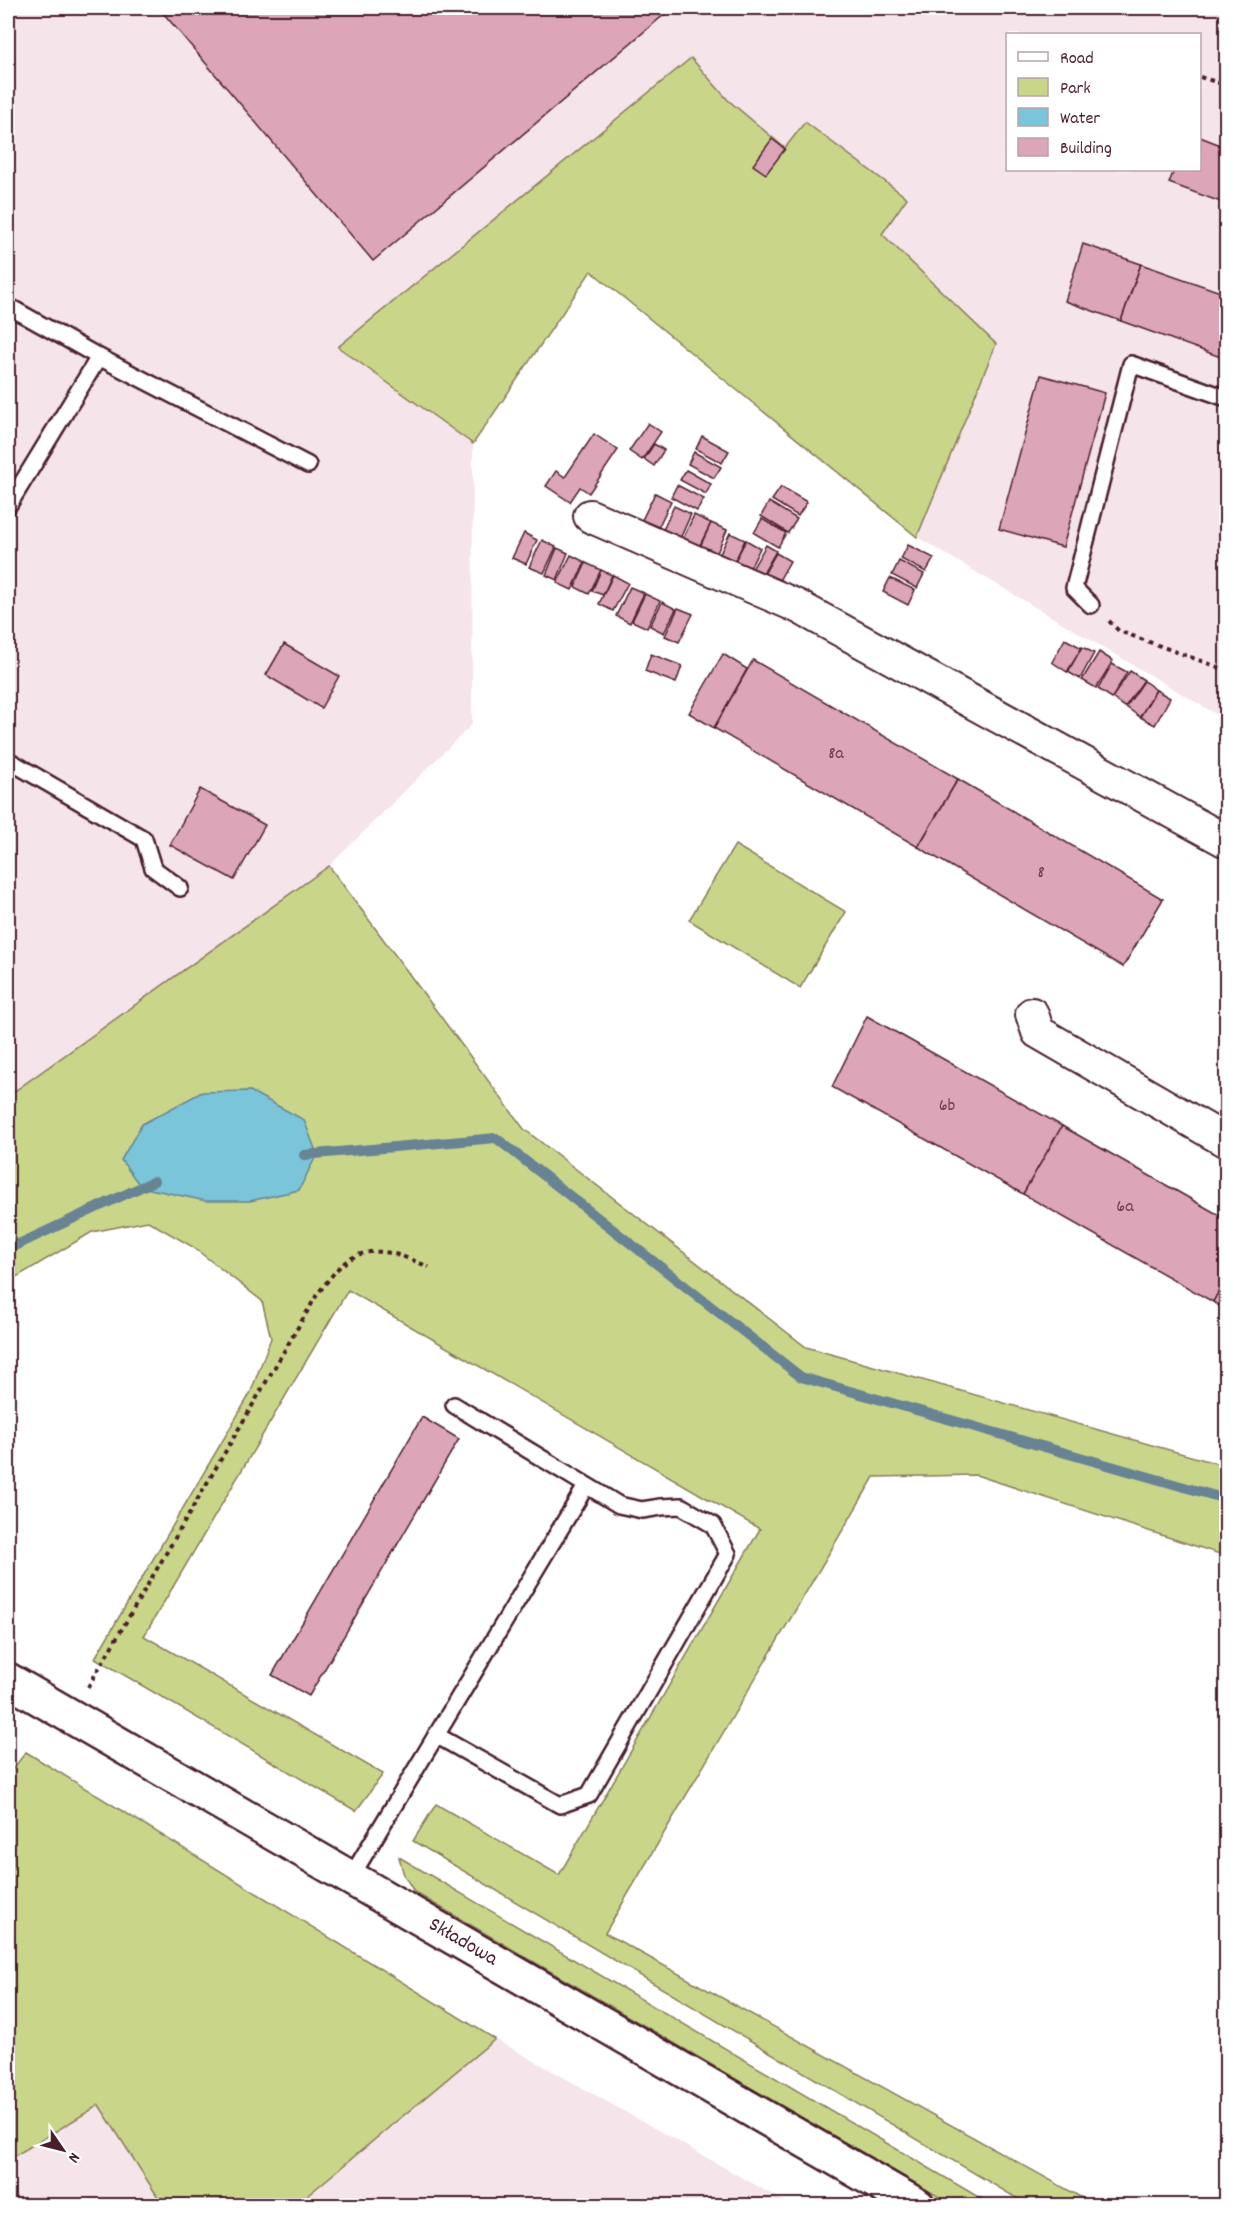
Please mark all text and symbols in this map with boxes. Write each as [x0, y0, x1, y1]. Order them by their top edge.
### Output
legend [1006, 33, 1201, 171]
text: Road [1060, 47, 1094, 72]
text: Park [1060, 77, 1091, 102]
text: Water [1060, 107, 1100, 132]
text: Building [1060, 137, 1112, 162]
house number: 8a [828, 742, 844, 767]
house number: 8 [1037, 861, 1045, 886]
house number: 6b [939, 1094, 956, 1119]
house number: 6a [1116, 1195, 1134, 1220]
street label: Składowa [422, 1911, 504, 1975]
north arrow [33, 2120, 93, 2180]
text: N [61, 2147, 85, 2167]

